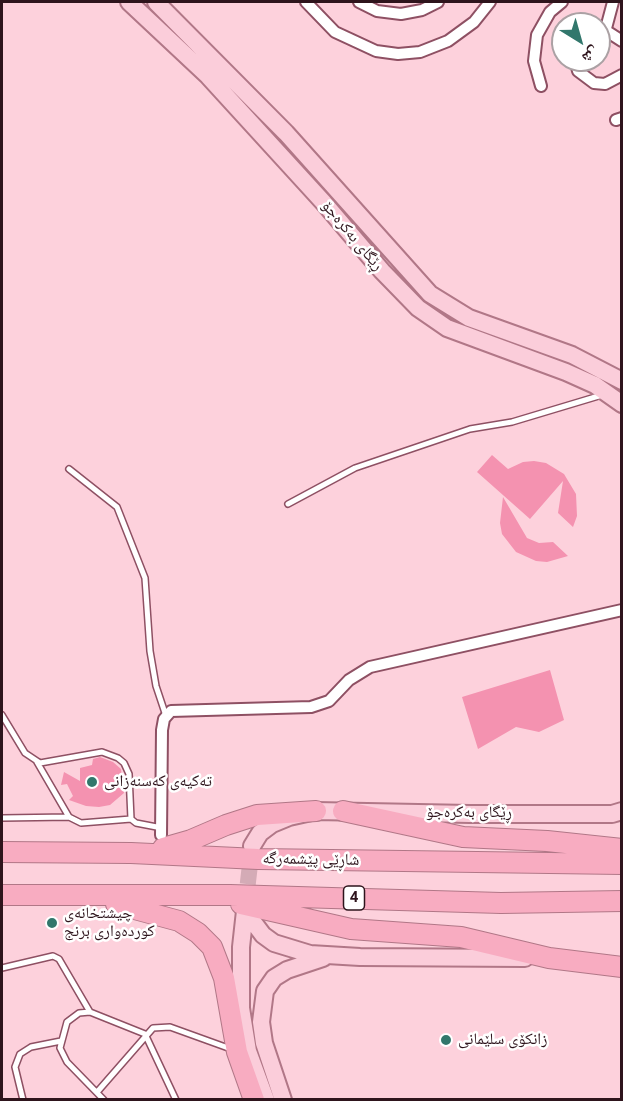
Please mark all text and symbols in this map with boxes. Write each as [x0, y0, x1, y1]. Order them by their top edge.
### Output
north arrow [551, 12, 611, 72]
text: ش [578, 42, 603, 68]
street label: ڕێگای بەکرەجۆ [317, 197, 387, 275]
place label: تەکیەی کەسنەزانی [104, 772, 212, 792]
marker: تەکیەی کەسنەزانی [85, 775, 99, 789]
street label: ڕێگای بەکرەجۆ [426, 803, 512, 823]
street label: شاڕێی پێشمەرگە [262, 850, 360, 870]
road number: 4 [344, 886, 364, 910]
place label: چيشتخانەی کوردەواری برنج [64, 904, 155, 942]
marker: چيشتخانەی کوردەواری برنج [45, 916, 59, 930]
place label: زانکۆی سلێمانی [458, 1030, 547, 1050]
marker: زانکۆی سلێمانی [439, 1033, 453, 1047]

